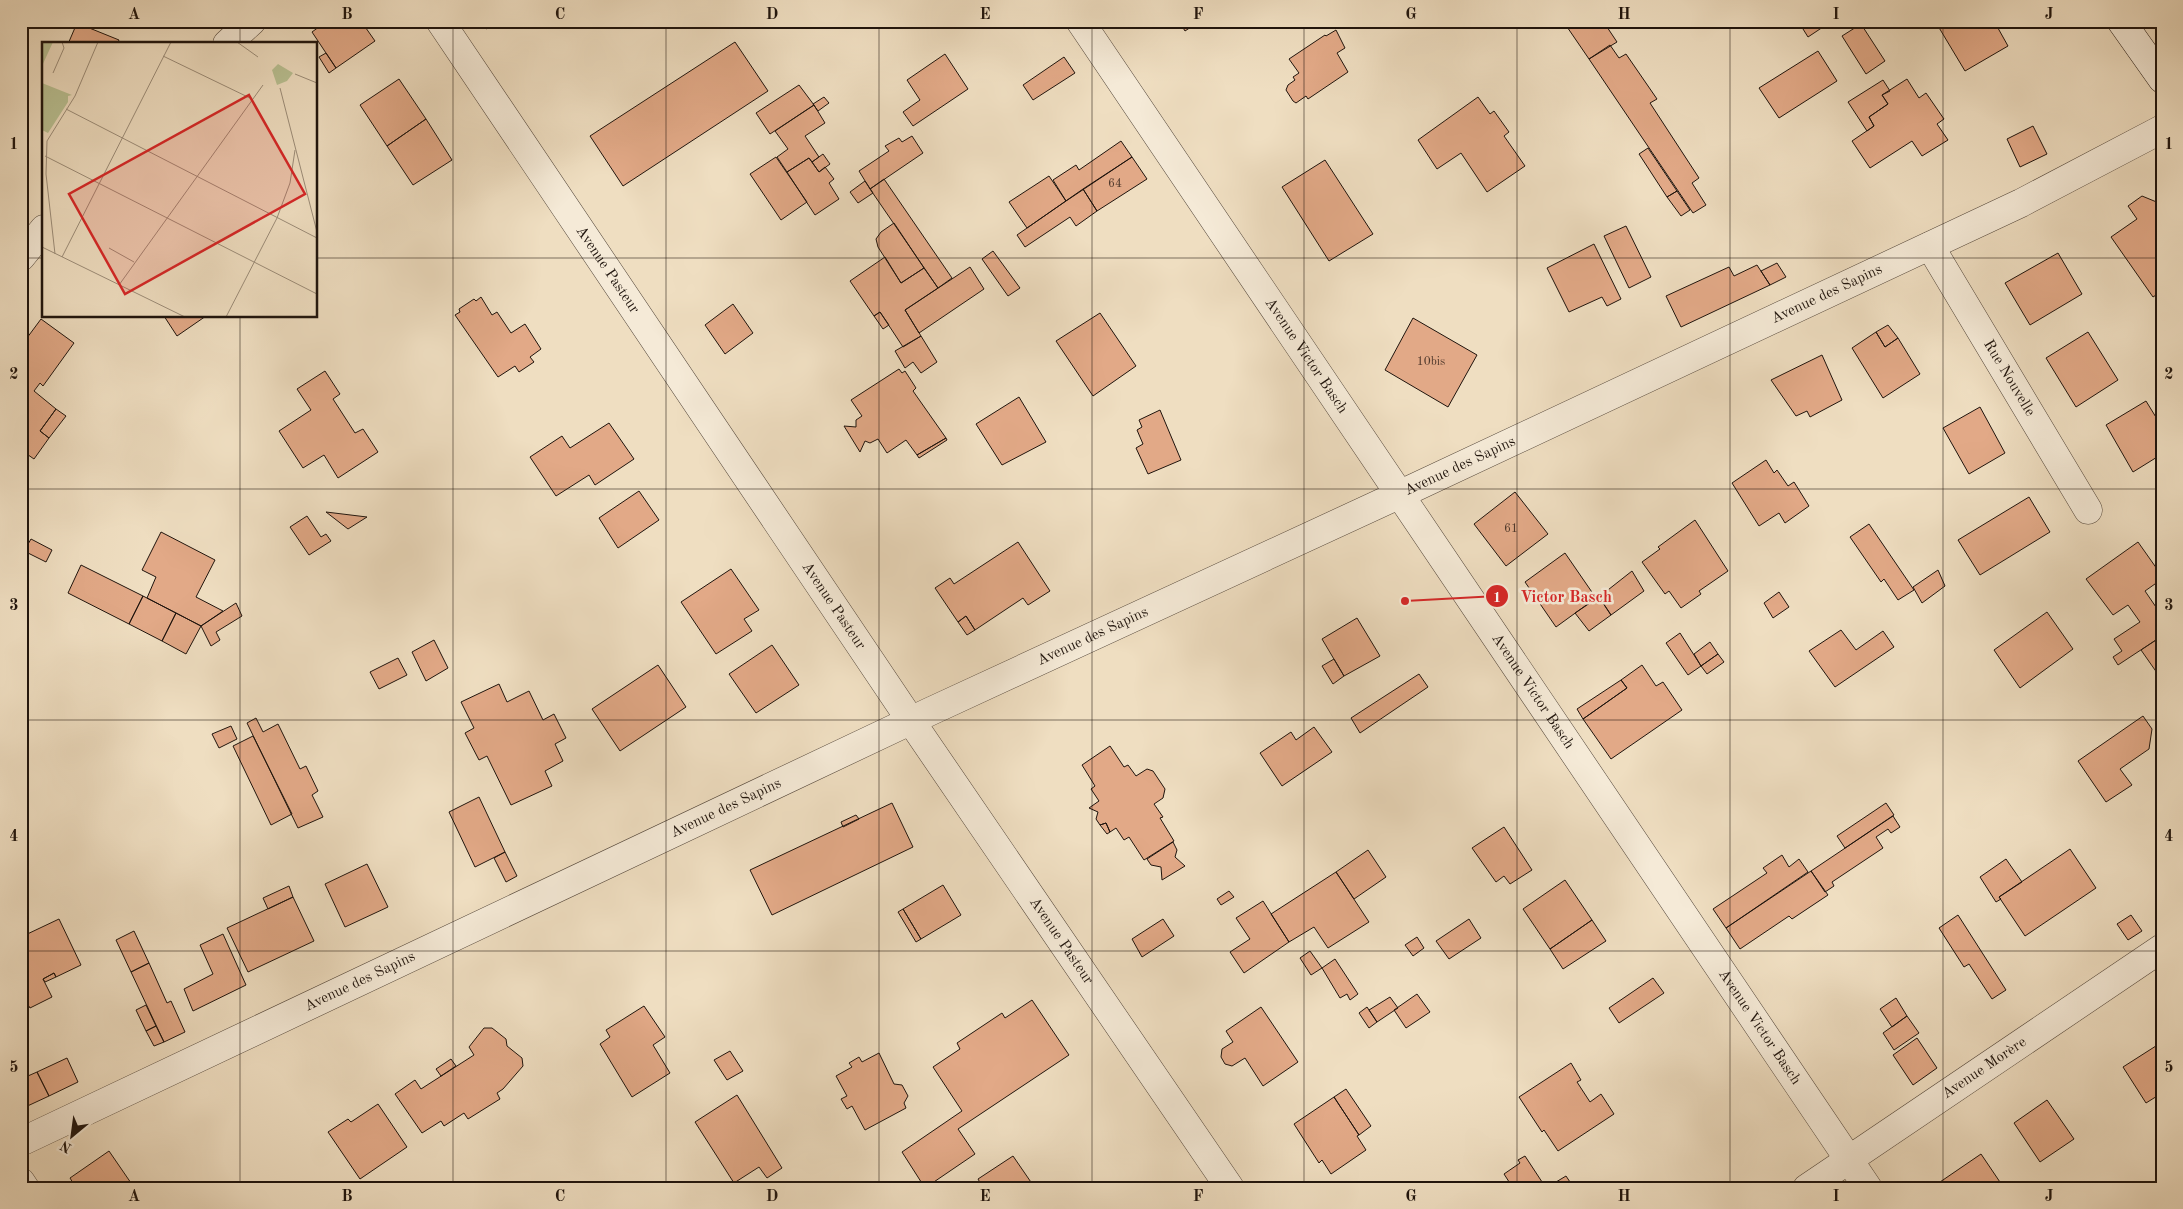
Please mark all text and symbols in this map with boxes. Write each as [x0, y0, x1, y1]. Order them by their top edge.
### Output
text: A [128, 7, 140, 23]
text: B [341, 7, 353, 23]
text: C [555, 7, 565, 23]
text: D [766, 7, 778, 23]
text: E [979, 7, 991, 23]
text: F [1193, 7, 1204, 23]
text: G [1405, 7, 1417, 23]
text: H [1617, 7, 1631, 23]
text: I [1832, 7, 1840, 23]
text: J [2045, 7, 2054, 23]
inset map [42, 42, 318, 318]
text: 1 [9, 137, 19, 153]
text: 1 [2164, 137, 2174, 153]
house number: 64 [1108, 178, 1122, 190]
street label: Avenue Pasteur [573, 224, 642, 316]
street label: Avenue des Sapins [1769, 262, 1885, 326]
street label: Avenue Victor Basch [1262, 295, 1350, 416]
street label: Rue Nouvelle [1981, 337, 2038, 419]
house number: 10bis [1417, 356, 1445, 368]
text: 2 [9, 367, 19, 383]
text: 2 [2164, 367, 2174, 383]
street label: Avenue des Sapins [1402, 434, 1518, 499]
house number: 61 [1504, 523, 1518, 535]
street label: Avenue Pasteur [799, 560, 868, 652]
callout: Victor Basch [1485, 581, 1622, 612]
text: Victor Basch [1520, 590, 1612, 606]
text: 1 [1493, 591, 1501, 606]
text: 3 [9, 598, 19, 614]
text: 3 [2164, 598, 2174, 614]
street label: Avenue des Sapins [1035, 604, 1151, 668]
street label: Avenue Victor Basch [1489, 631, 1577, 752]
street label: Avenue des Sapins [668, 776, 784, 841]
text: 4 [9, 829, 19, 845]
text: 4 [2164, 829, 2174, 845]
street label: Avenue Pasteur [1026, 895, 1096, 987]
street label: Avenue des Sapins [302, 949, 418, 1014]
street label: Avenue Victor Basch [1715, 967, 1803, 1087]
street label: Avenue Morère [1939, 1034, 2029, 1102]
text: 5 [9, 1060, 19, 1076]
text: 5 [2164, 1060, 2174, 1076]
north arrow [48, 1112, 98, 1162]
text: N [58, 1138, 74, 1155]
text: A [128, 1189, 140, 1205]
text: B [341, 1189, 353, 1205]
text: C [555, 1189, 565, 1205]
text: D [766, 1189, 778, 1205]
text: E [979, 1189, 991, 1205]
text: F [1193, 1189, 1204, 1205]
text: G [1405, 1189, 1417, 1205]
text: H [1617, 1189, 1631, 1205]
text: I [1832, 1189, 1840, 1205]
text: J [2045, 1189, 2054, 1205]

